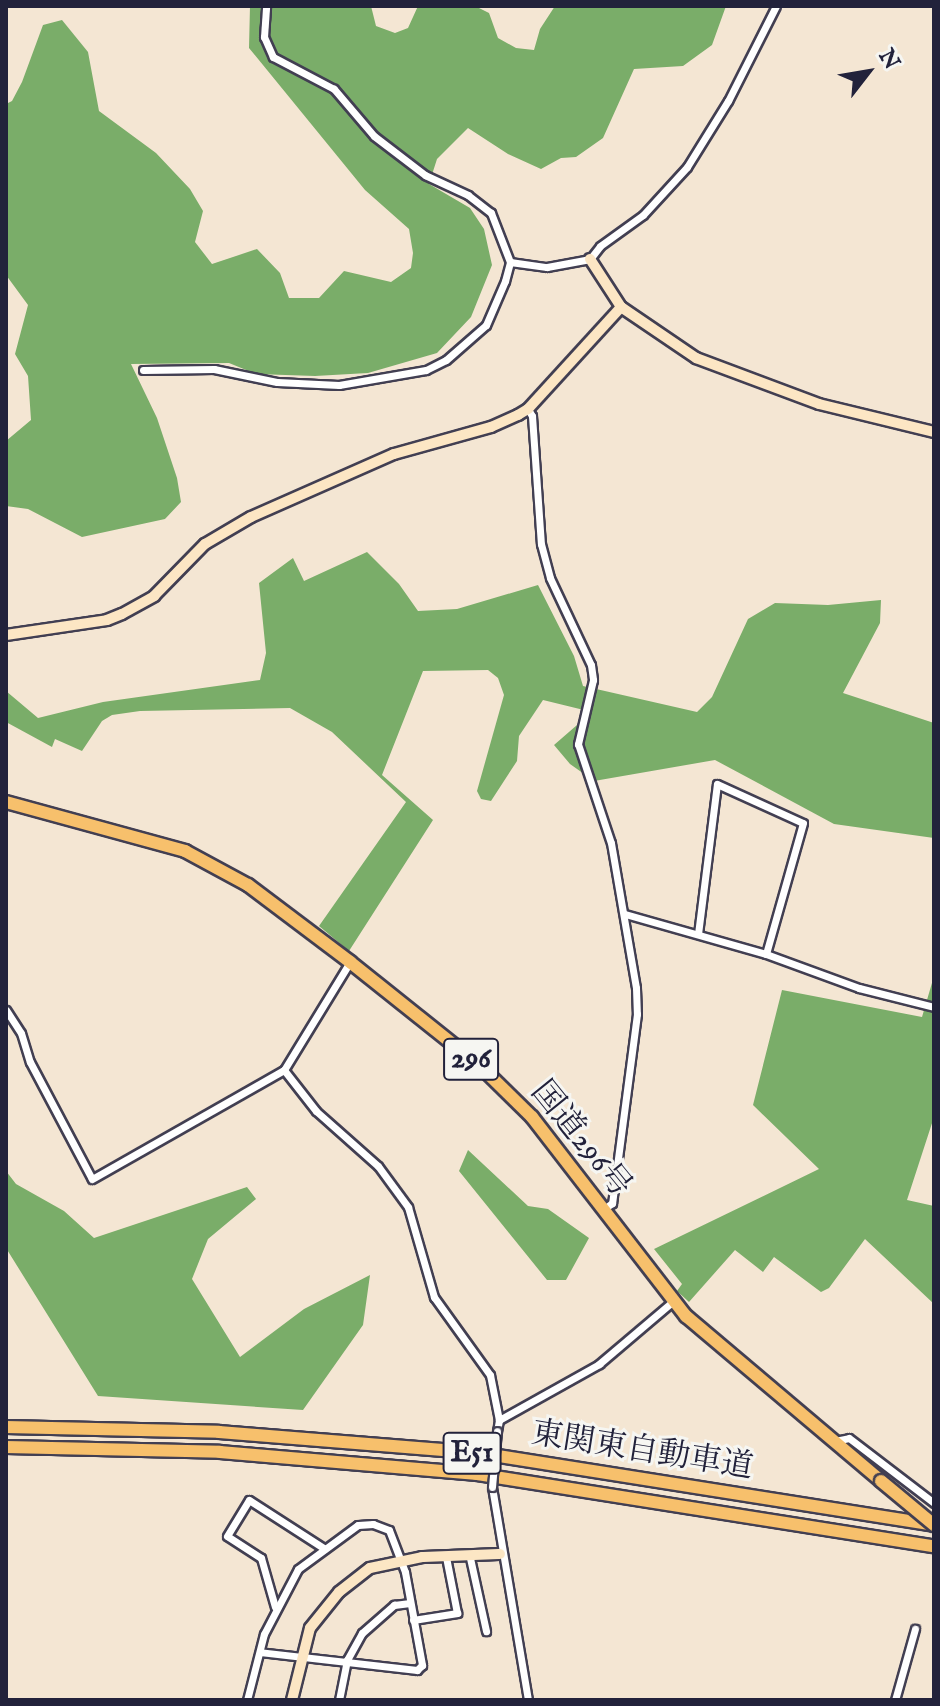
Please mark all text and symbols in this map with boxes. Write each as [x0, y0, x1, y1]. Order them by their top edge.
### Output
north arrow [828, 32, 908, 112]
text: N [872, 44, 905, 75]
road number: 296 [443, 1033, 499, 1085]
street label: 国道296号 [522, 1074, 638, 1206]
street label: 東関東自動車道 [528, 1416, 756, 1488]
road number: E51 [442, 1427, 502, 1479]

